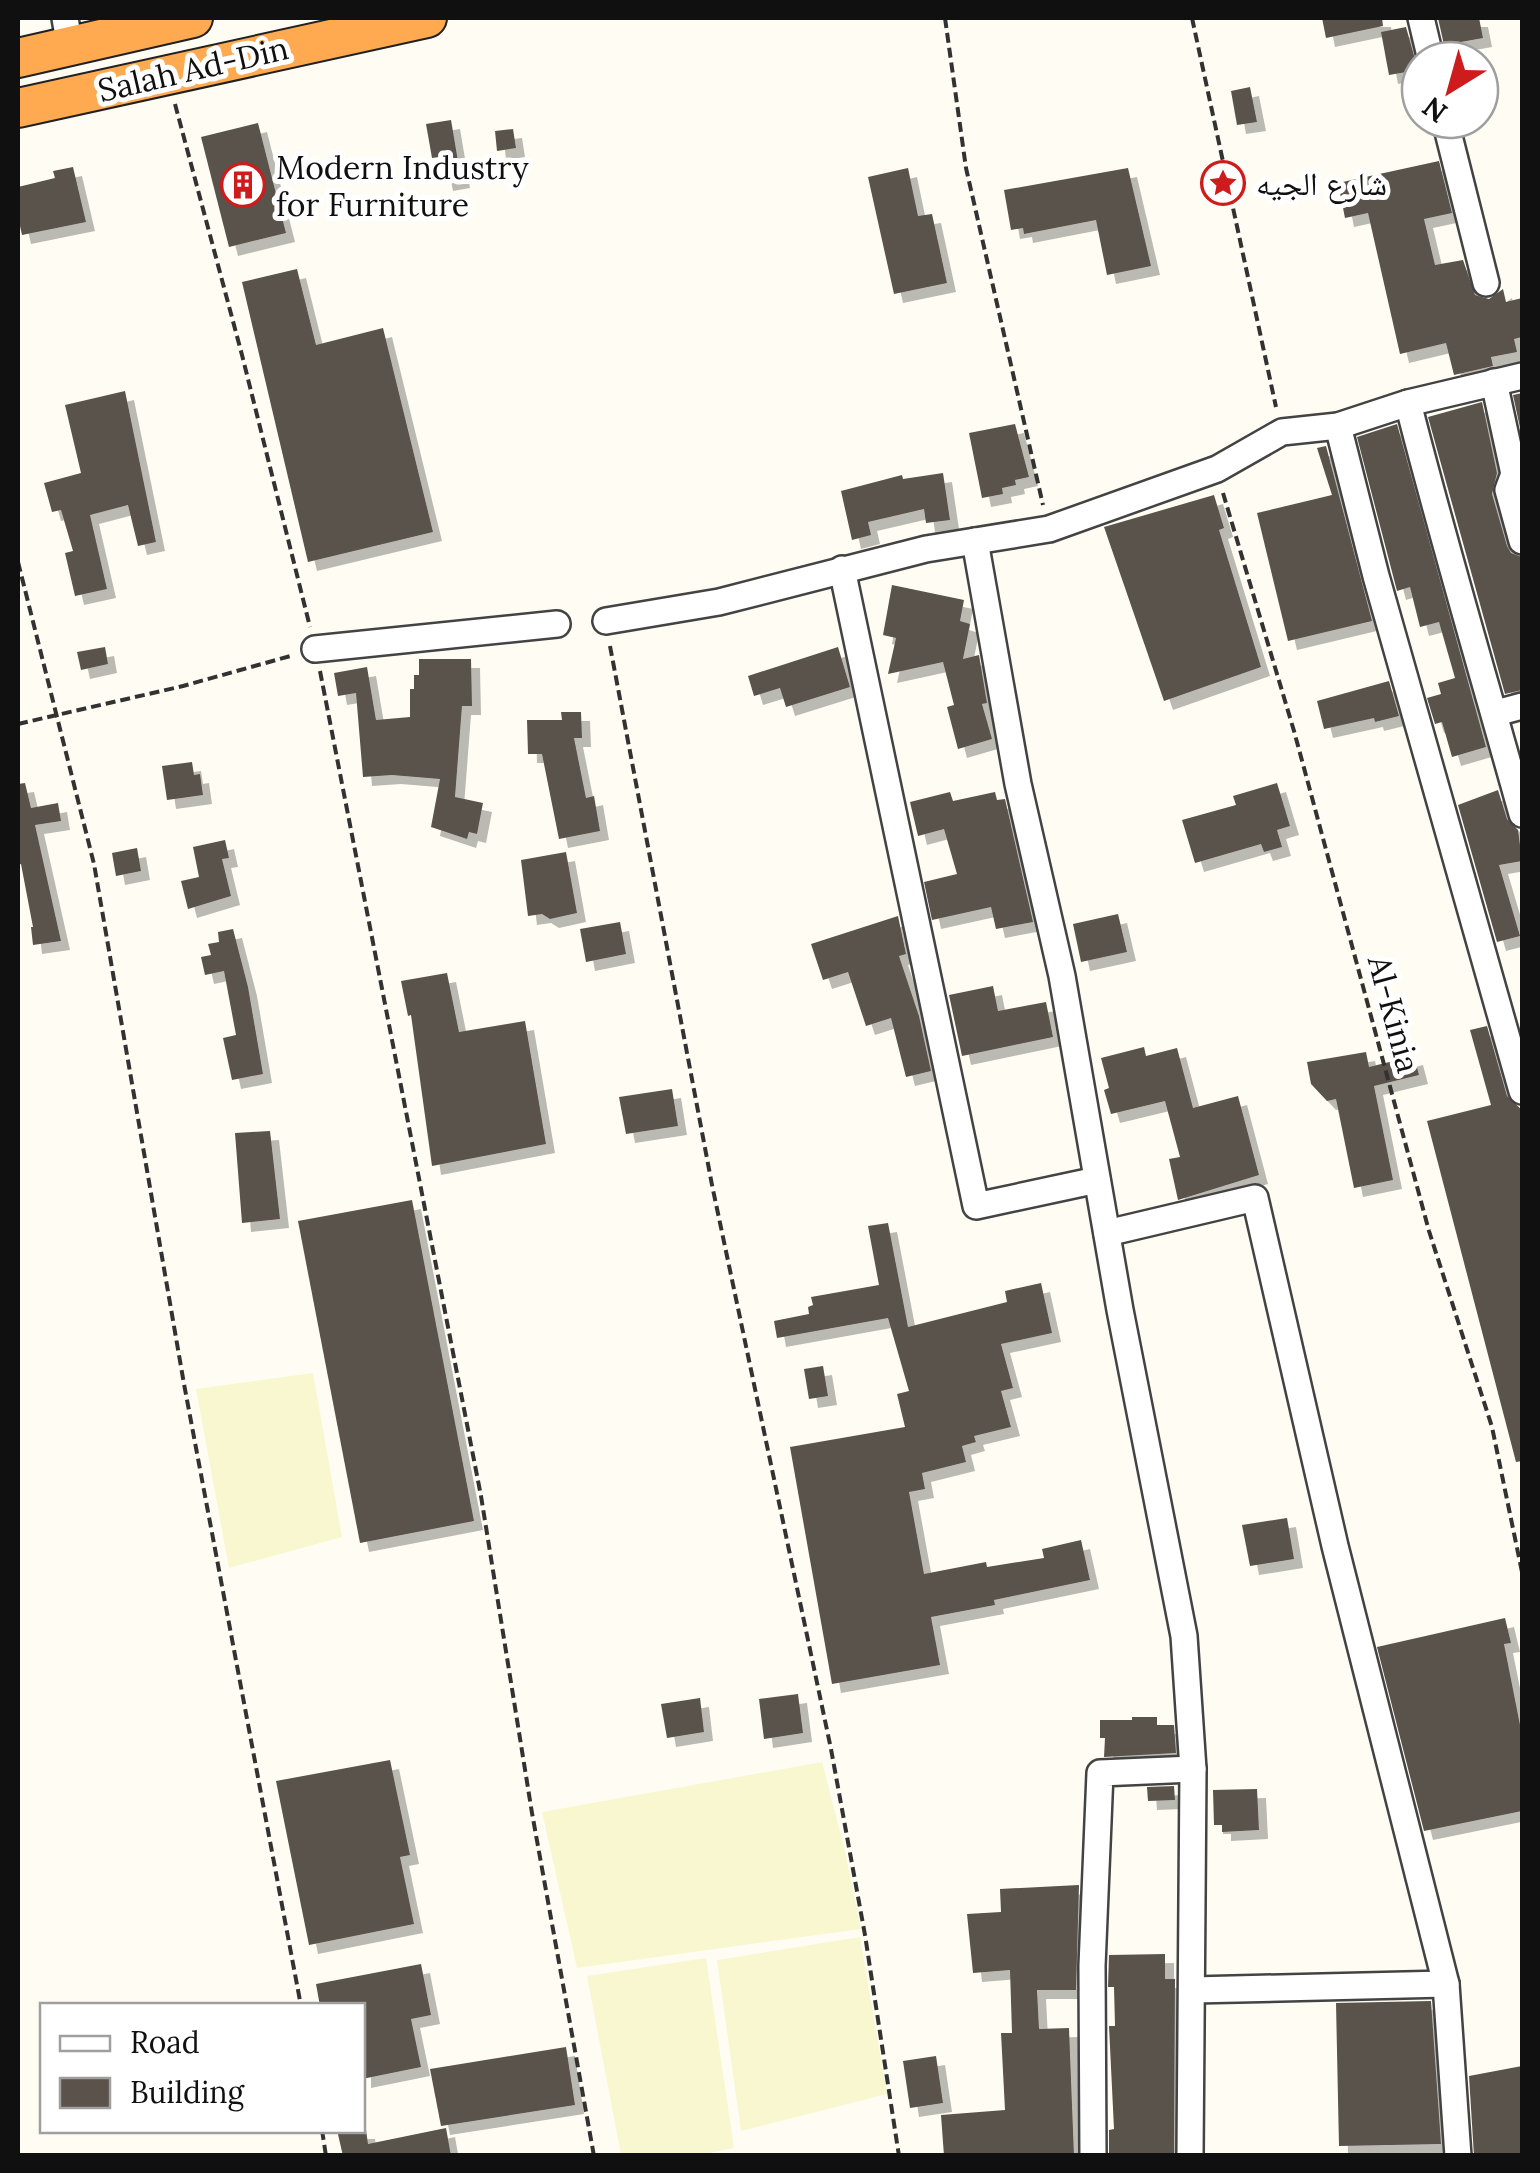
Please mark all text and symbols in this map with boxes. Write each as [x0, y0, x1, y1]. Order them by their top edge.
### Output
street label: Salah Ad-Din [94, 27, 292, 111]
north arrow [1400, 40, 1500, 140]
text: N [1415, 89, 1454, 131]
place label: Modern Industry for Furniture [276, 147, 529, 225]
place icon: شارع الجيه [1200, 160, 1246, 206]
building icon: Modern Industry for Furniture [220, 162, 266, 208]
place label: شارع الجيه [1256, 163, 1387, 204]
street label: Al-Kinia [1358, 950, 1429, 1077]
legend [40, 2003, 365, 2133]
text: Road [130, 2023, 200, 2061]
text: Building [130, 2073, 246, 2112]

